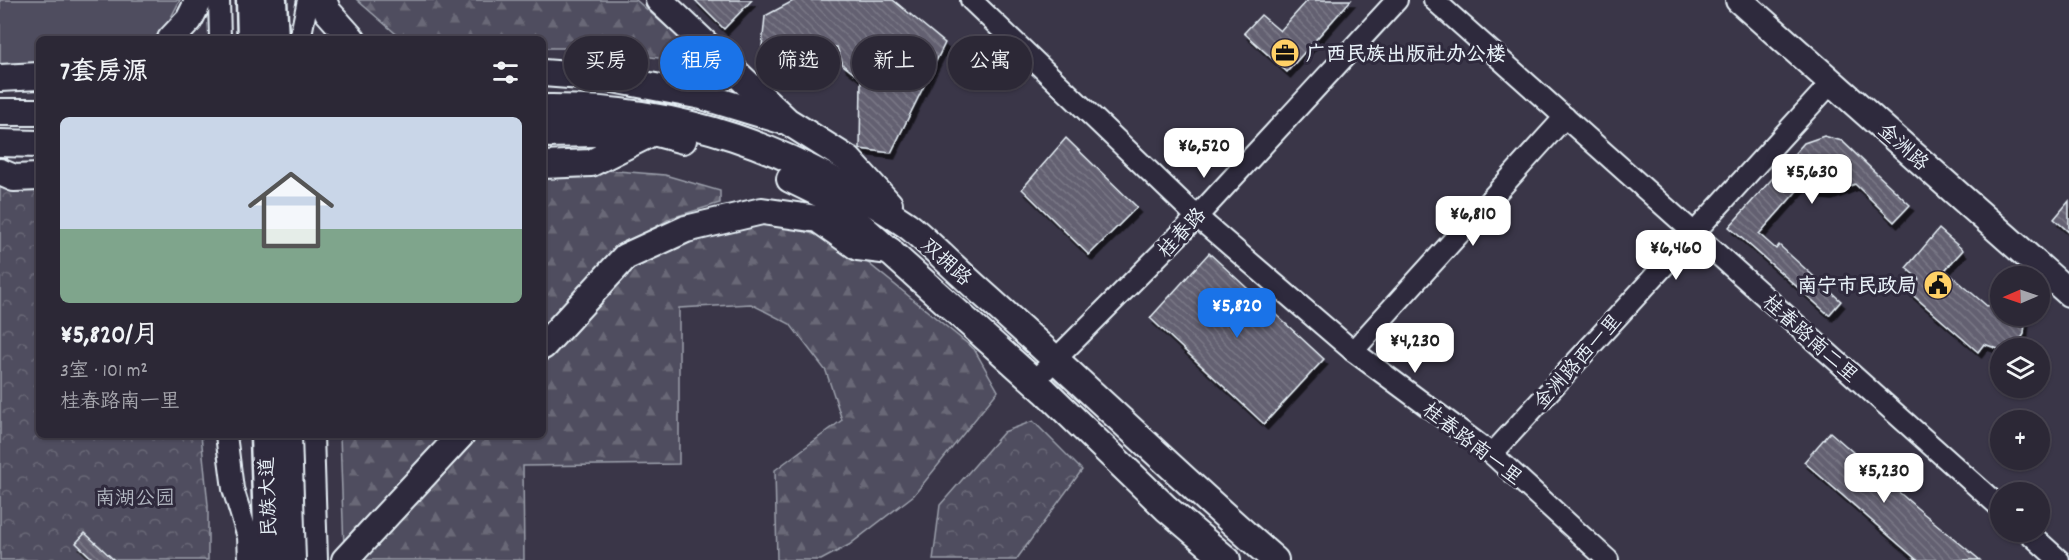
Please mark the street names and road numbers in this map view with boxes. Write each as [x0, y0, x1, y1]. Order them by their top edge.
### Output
street label: 金洲路 [1870, 118, 1934, 179]
street label: 桂春路 [1152, 202, 1215, 266]
street label: 双拥路 [913, 233, 977, 294]
street label: 桂春路南二里 [1755, 290, 1863, 391]
street label: 金洲路西一里 [1529, 309, 1630, 417]
street label: 桂春路南一里 [1415, 397, 1527, 493]
street label: 民族大道 [255, 456, 285, 537]

